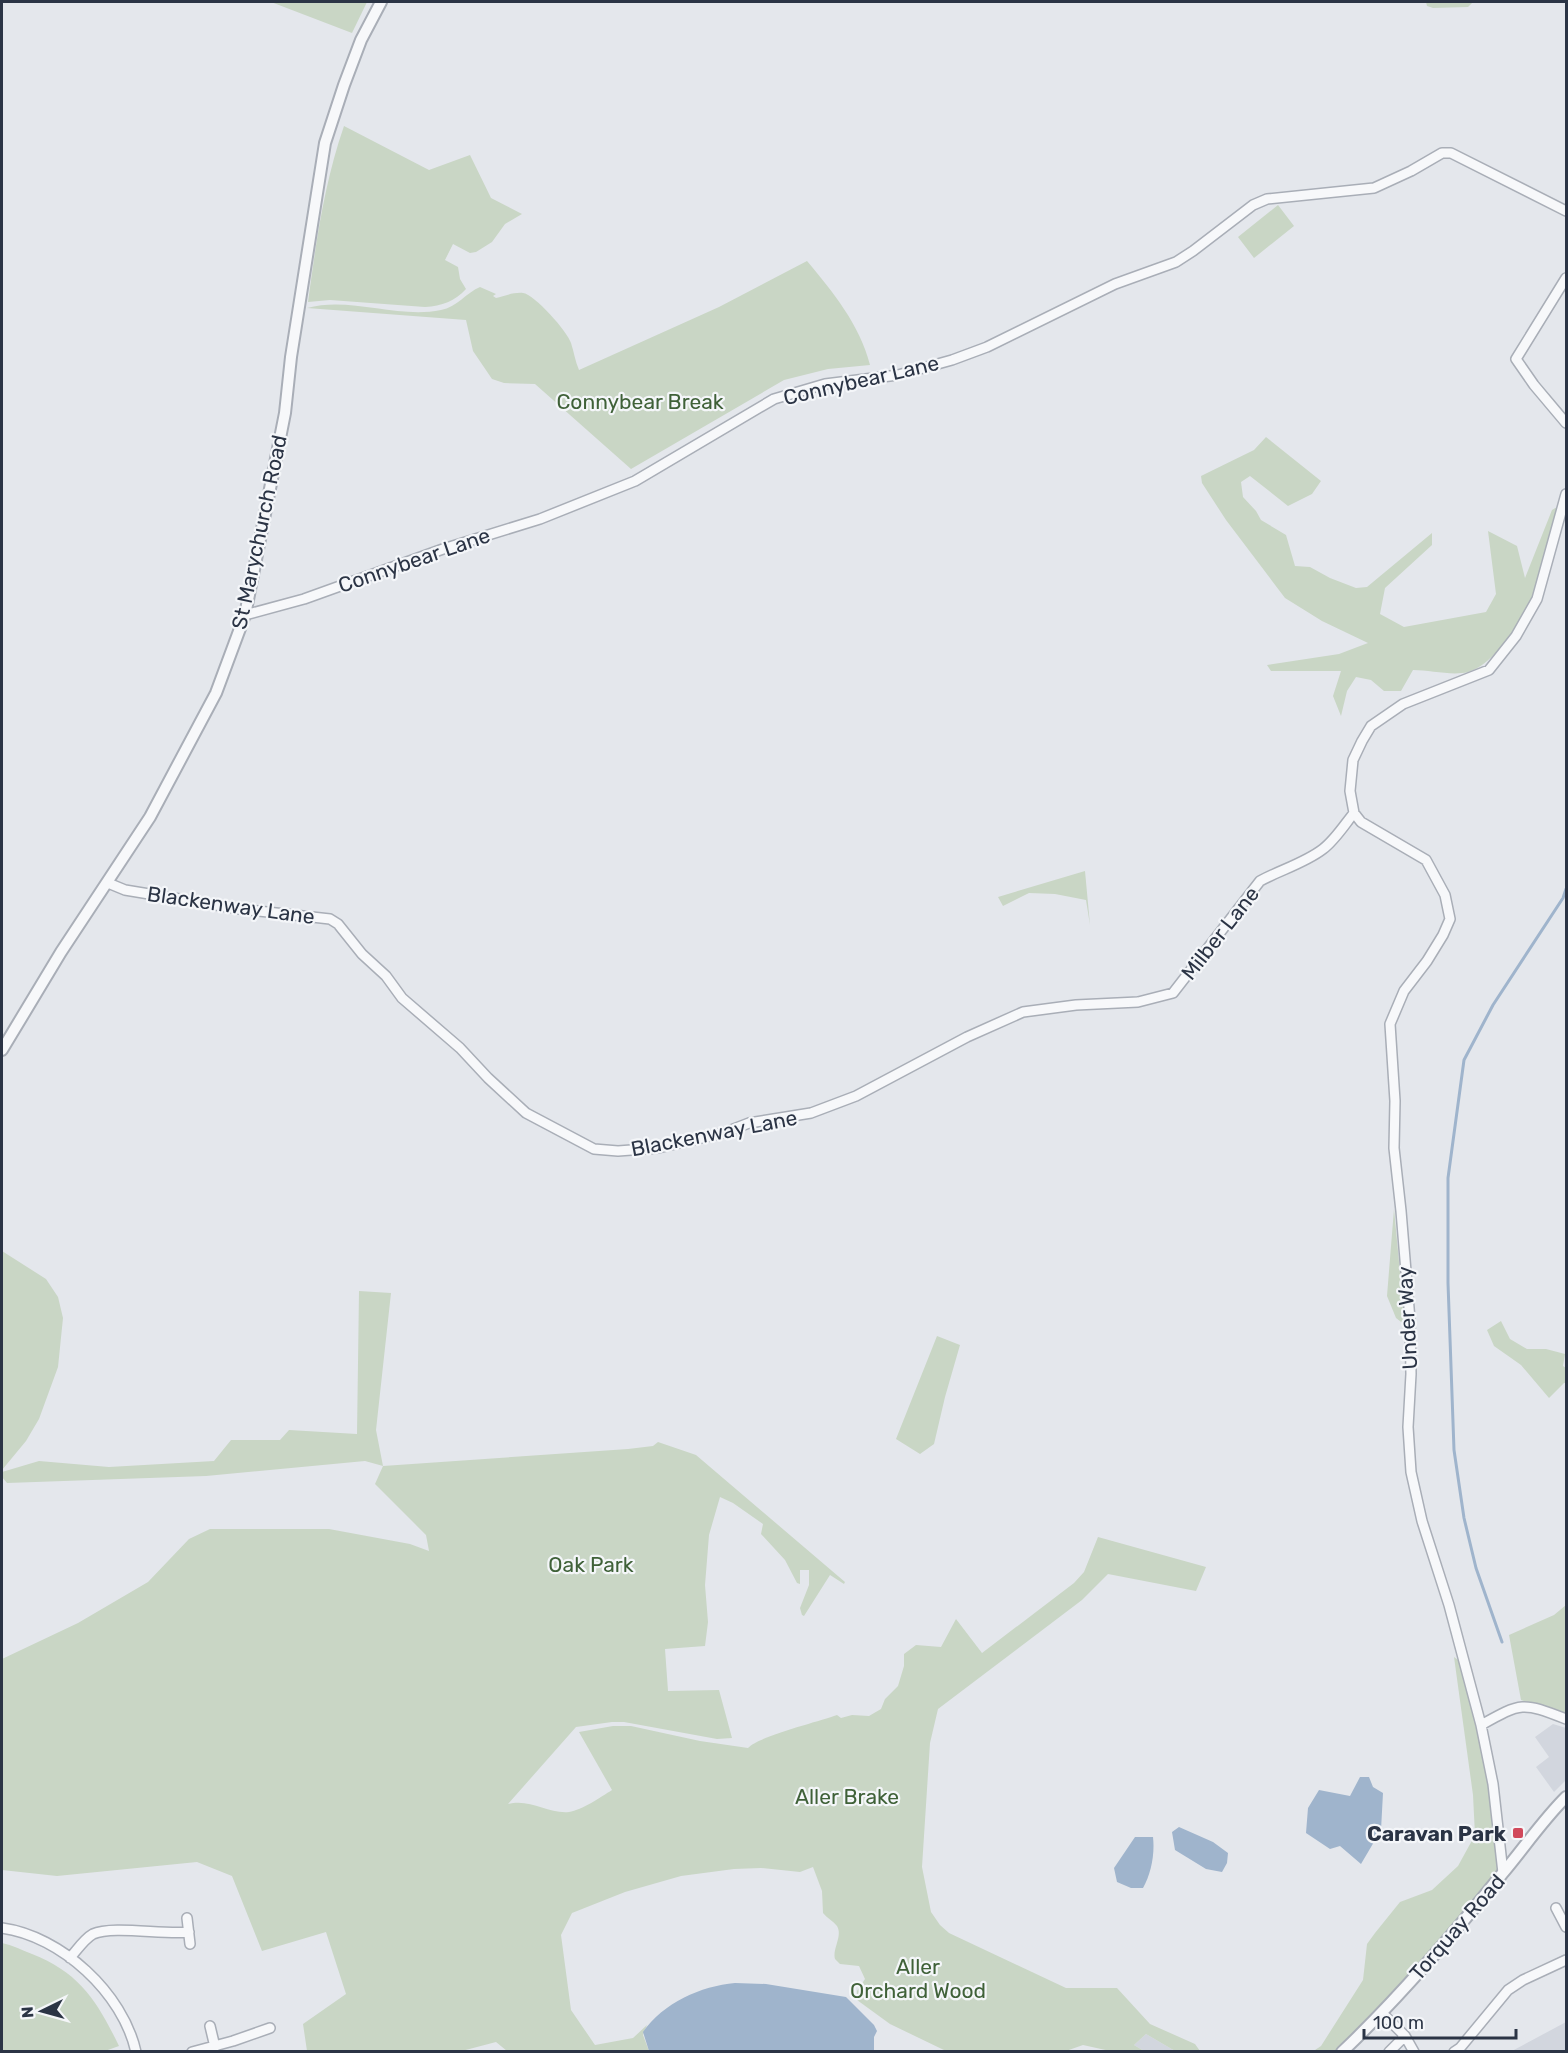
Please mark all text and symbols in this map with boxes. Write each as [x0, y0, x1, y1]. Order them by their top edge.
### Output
street label: Connybear Lane [781, 350, 941, 410]
park label: Connybear Break [556, 389, 724, 414]
street label: St Marychurch Road [226, 433, 292, 631]
street label: Connybear Lane [335, 522, 493, 598]
street label: Blackenway Lane [146, 881, 316, 929]
street label: Milber Lane [1176, 881, 1264, 985]
street label: Blackenway Lane [629, 1105, 799, 1161]
street label: Under Way [1392, 1265, 1422, 1370]
park label: Oak Park [548, 1552, 634, 1577]
park label: Aller Brake [795, 1784, 899, 1809]
place label: Caravan Park [1367, 1821, 1507, 1846]
marker: Caravan Park [1511, 1826, 1525, 1840]
street label: Torquay Road [1404, 1869, 1510, 1985]
park label: Aller Orchard Wood [850, 1954, 986, 2003]
north arrow [12, 1981, 72, 2041]
scale bar [1364, 2002, 1516, 2040]
text: N [18, 2006, 38, 2019]
text: 100 m [1373, 2012, 1424, 2034]

